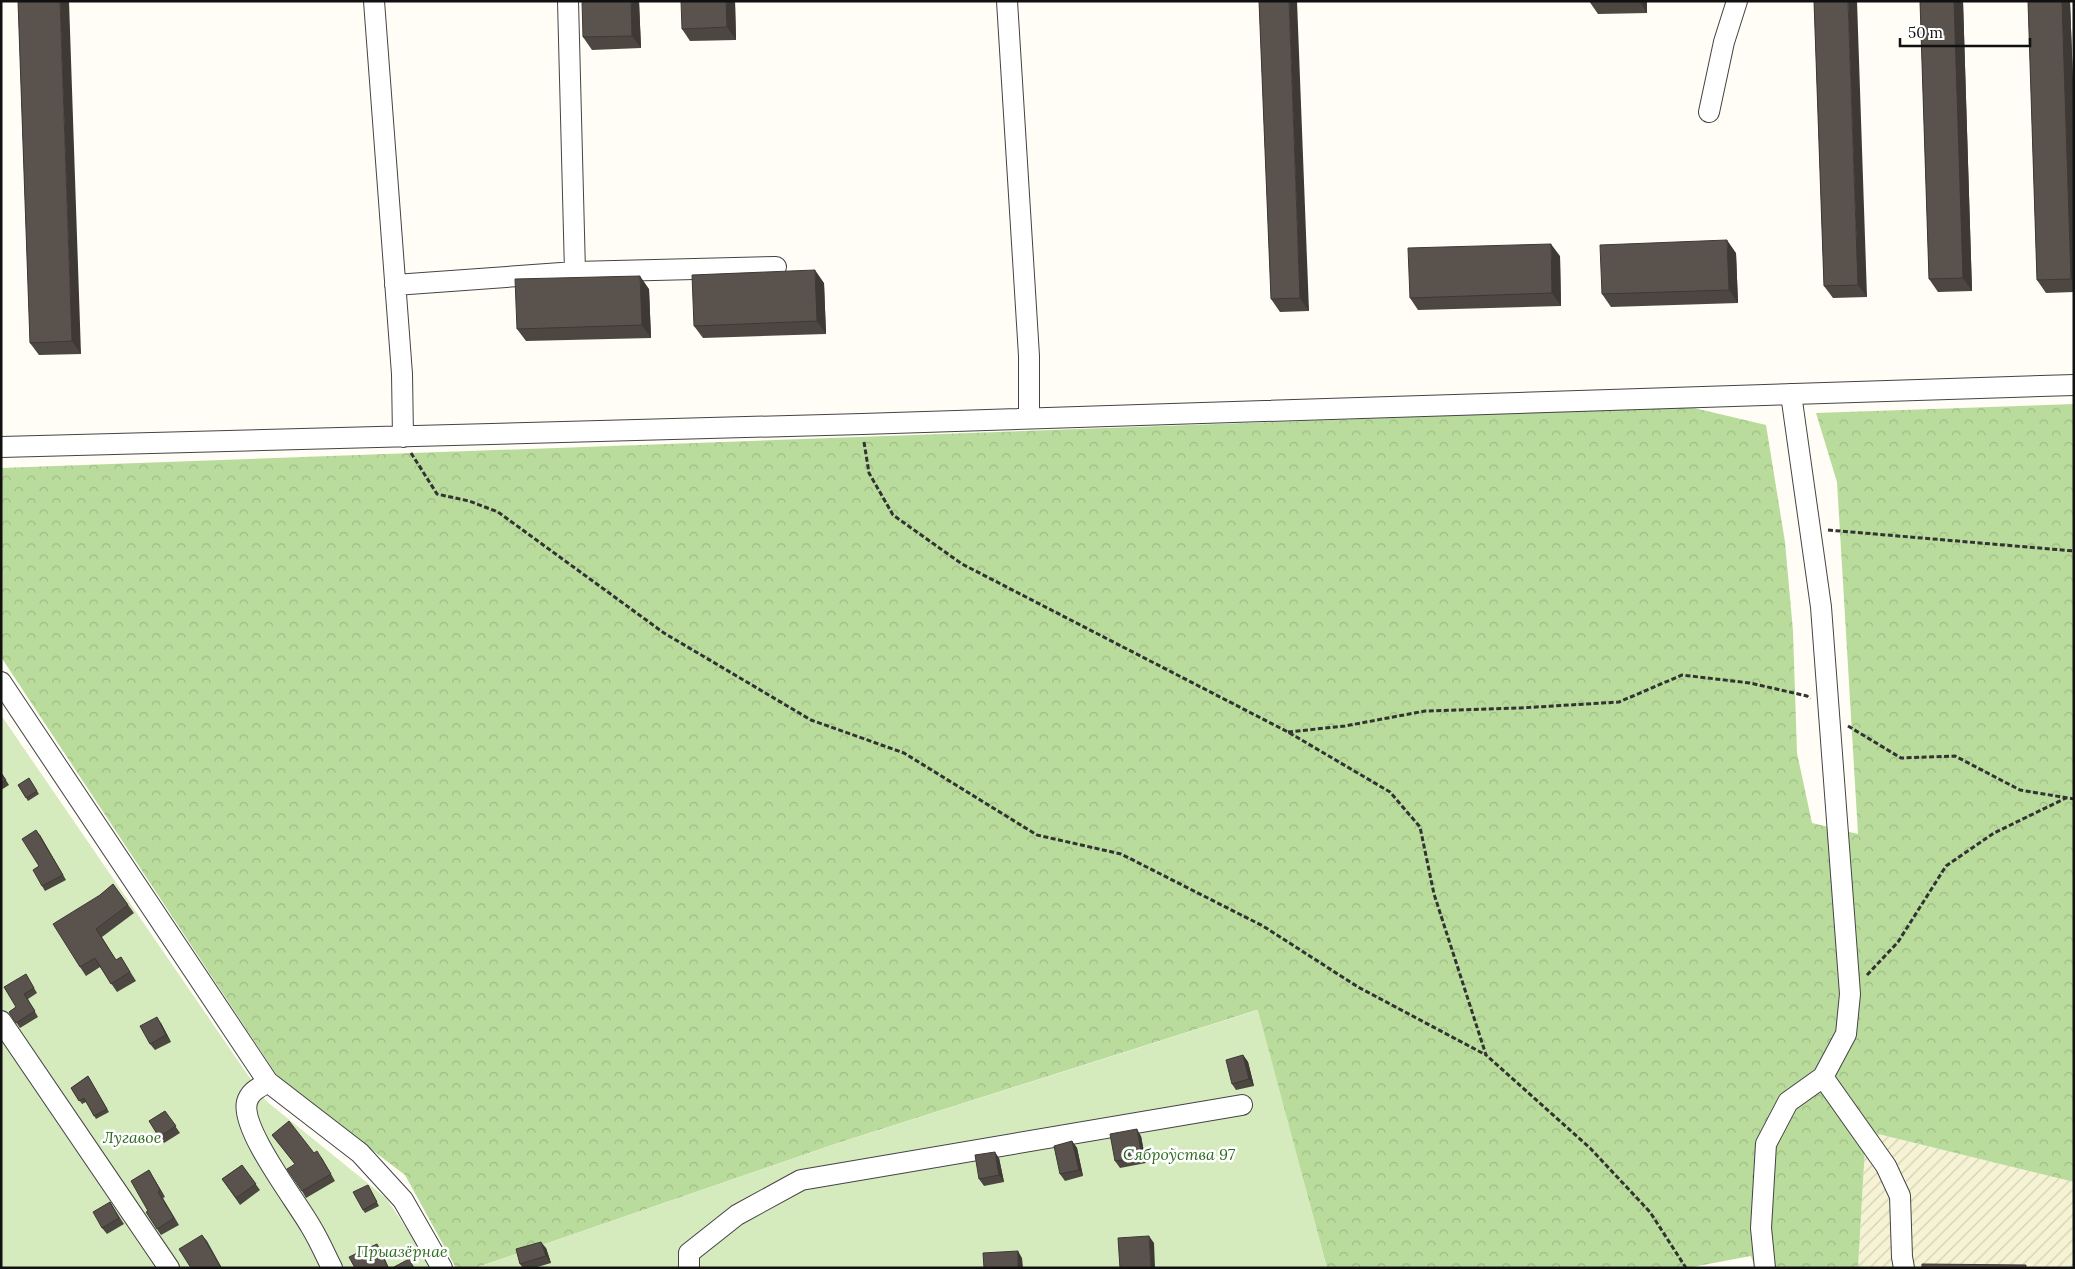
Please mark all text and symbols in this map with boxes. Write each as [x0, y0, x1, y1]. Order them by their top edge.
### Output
scale bar [1900, 15, 2030, 47]
text: 50 m [1908, 23, 1943, 42]
park label: Лугавое [103, 1127, 162, 1147]
park label: Сяброўства 97 [1123, 1144, 1236, 1164]
park label: Прыазёрнае [356, 1241, 448, 1261]

